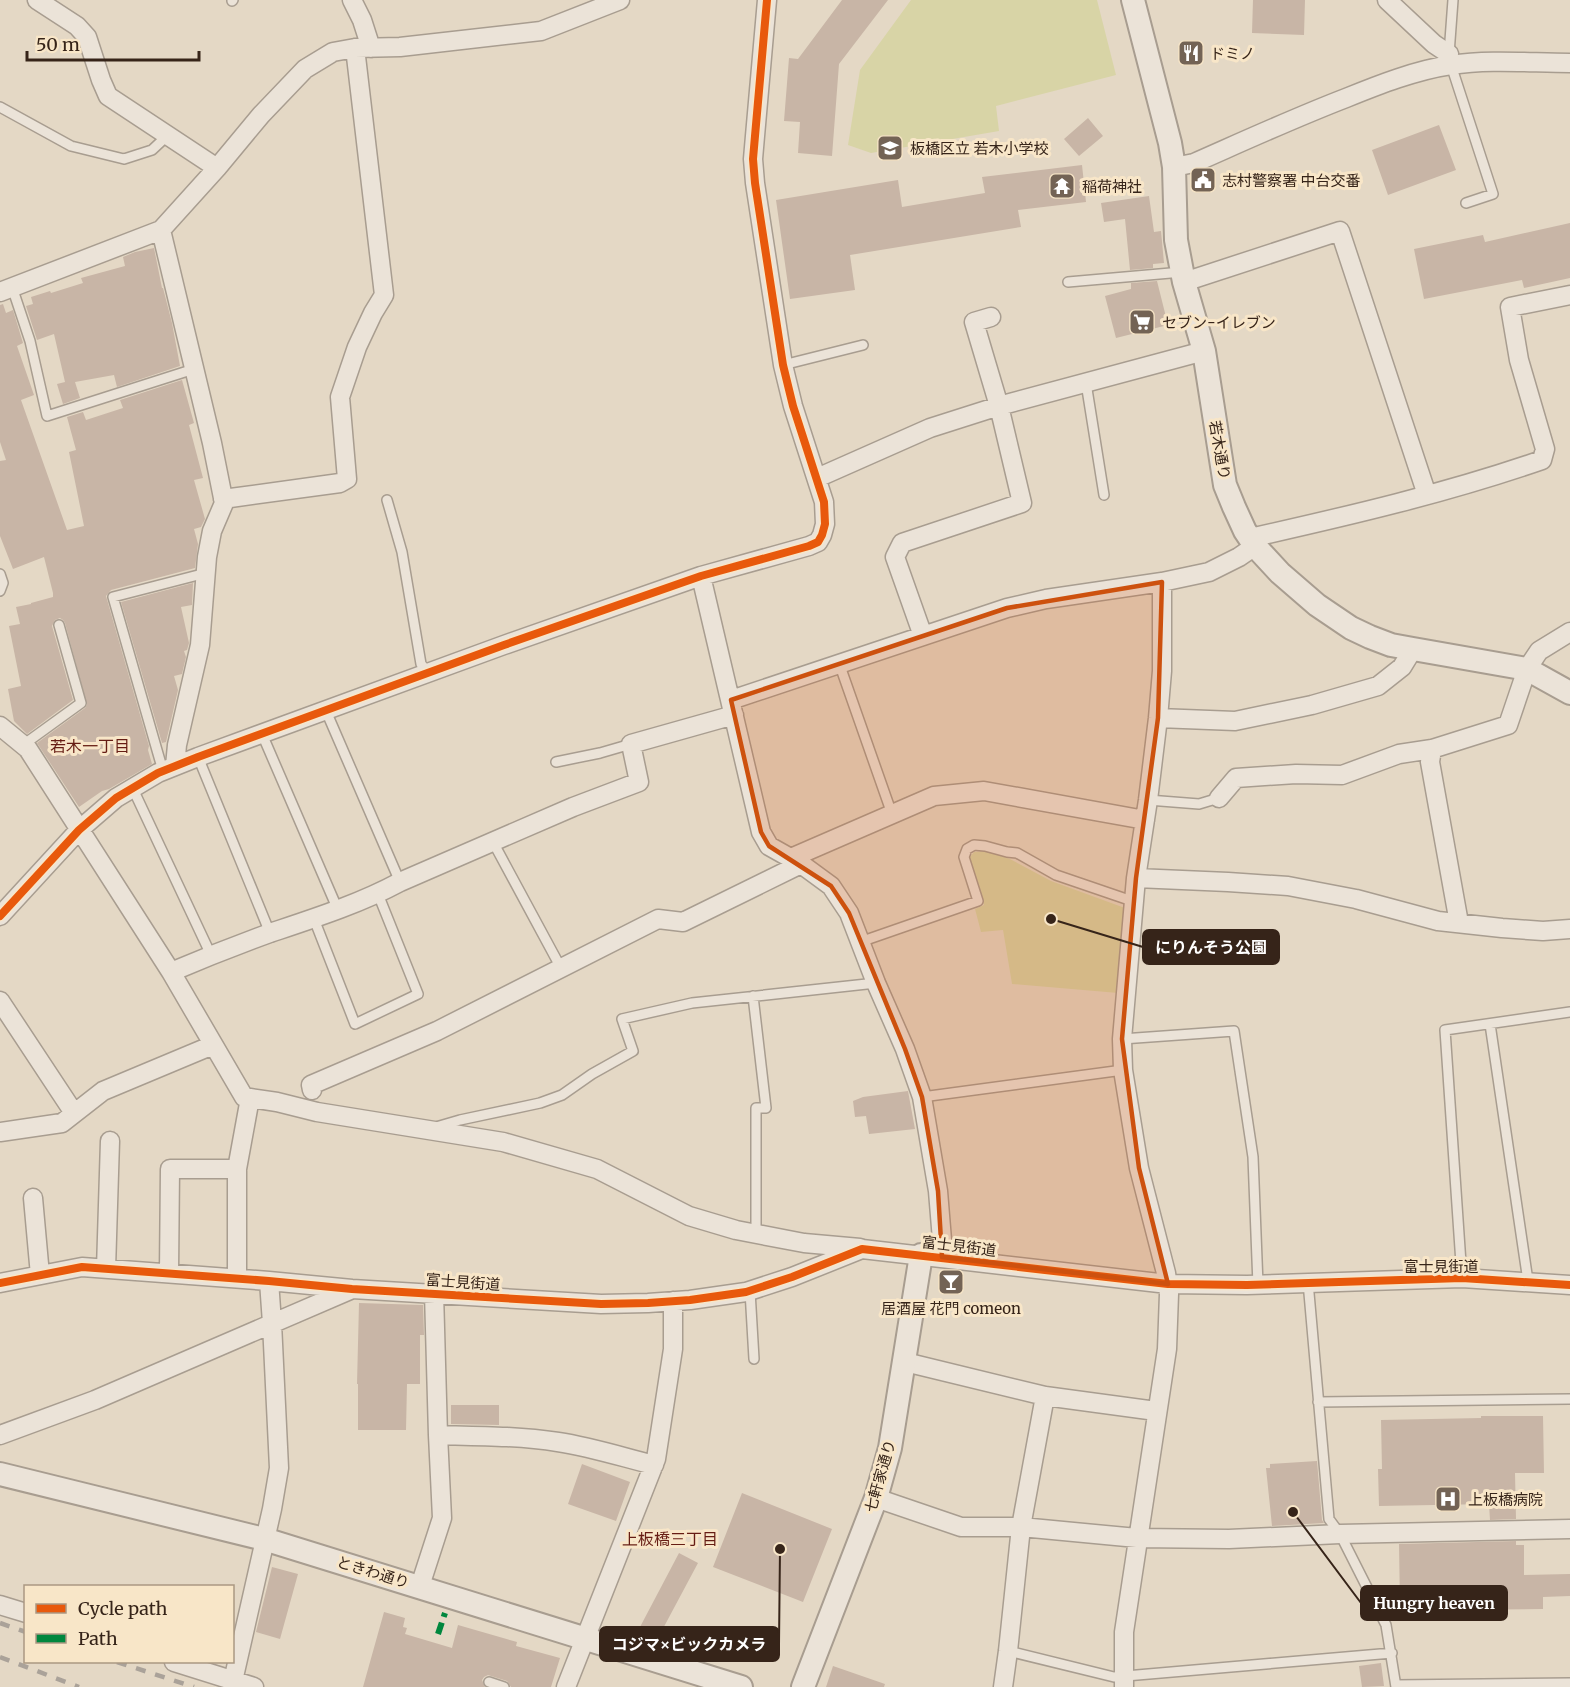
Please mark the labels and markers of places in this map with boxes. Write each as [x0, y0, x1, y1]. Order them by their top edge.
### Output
restaurant icon: ドミノ [1176, 38, 1206, 68]
place label: ドミノ [1210, 44, 1255, 63]
school or university icon: 板橋区立 若木小学校 [875, 133, 905, 163]
place label: 板橋区立 若木小学校 [910, 139, 1049, 158]
public building icon: 志村警察署 中台交番 [1188, 165, 1218, 195]
temple icon: 稲荷神社 [1047, 171, 1077, 201]
place label: 志村警察署 中台交番 [1222, 171, 1361, 190]
place label: 稲荷神社 [1082, 177, 1142, 196]
supermarket icon: セブン-イレブン [1127, 307, 1157, 337]
place label: セブン-イレブン [1162, 313, 1276, 332]
callout: にりんそう公園 [1143, 930, 1279, 964]
bar icon: 居酒屋 花門 comeon [936, 1267, 966, 1297]
place label: 居酒屋 花門 comeon [881, 1299, 1021, 1318]
hospital icon: 上板橋病院 [1433, 1484, 1463, 1514]
place label: 上板橋病院 [1468, 1490, 1543, 1509]
callout: Hungry heaven [1361, 1586, 1507, 1620]
callout: コジマ×ビックカメラ [600, 1627, 779, 1661]

